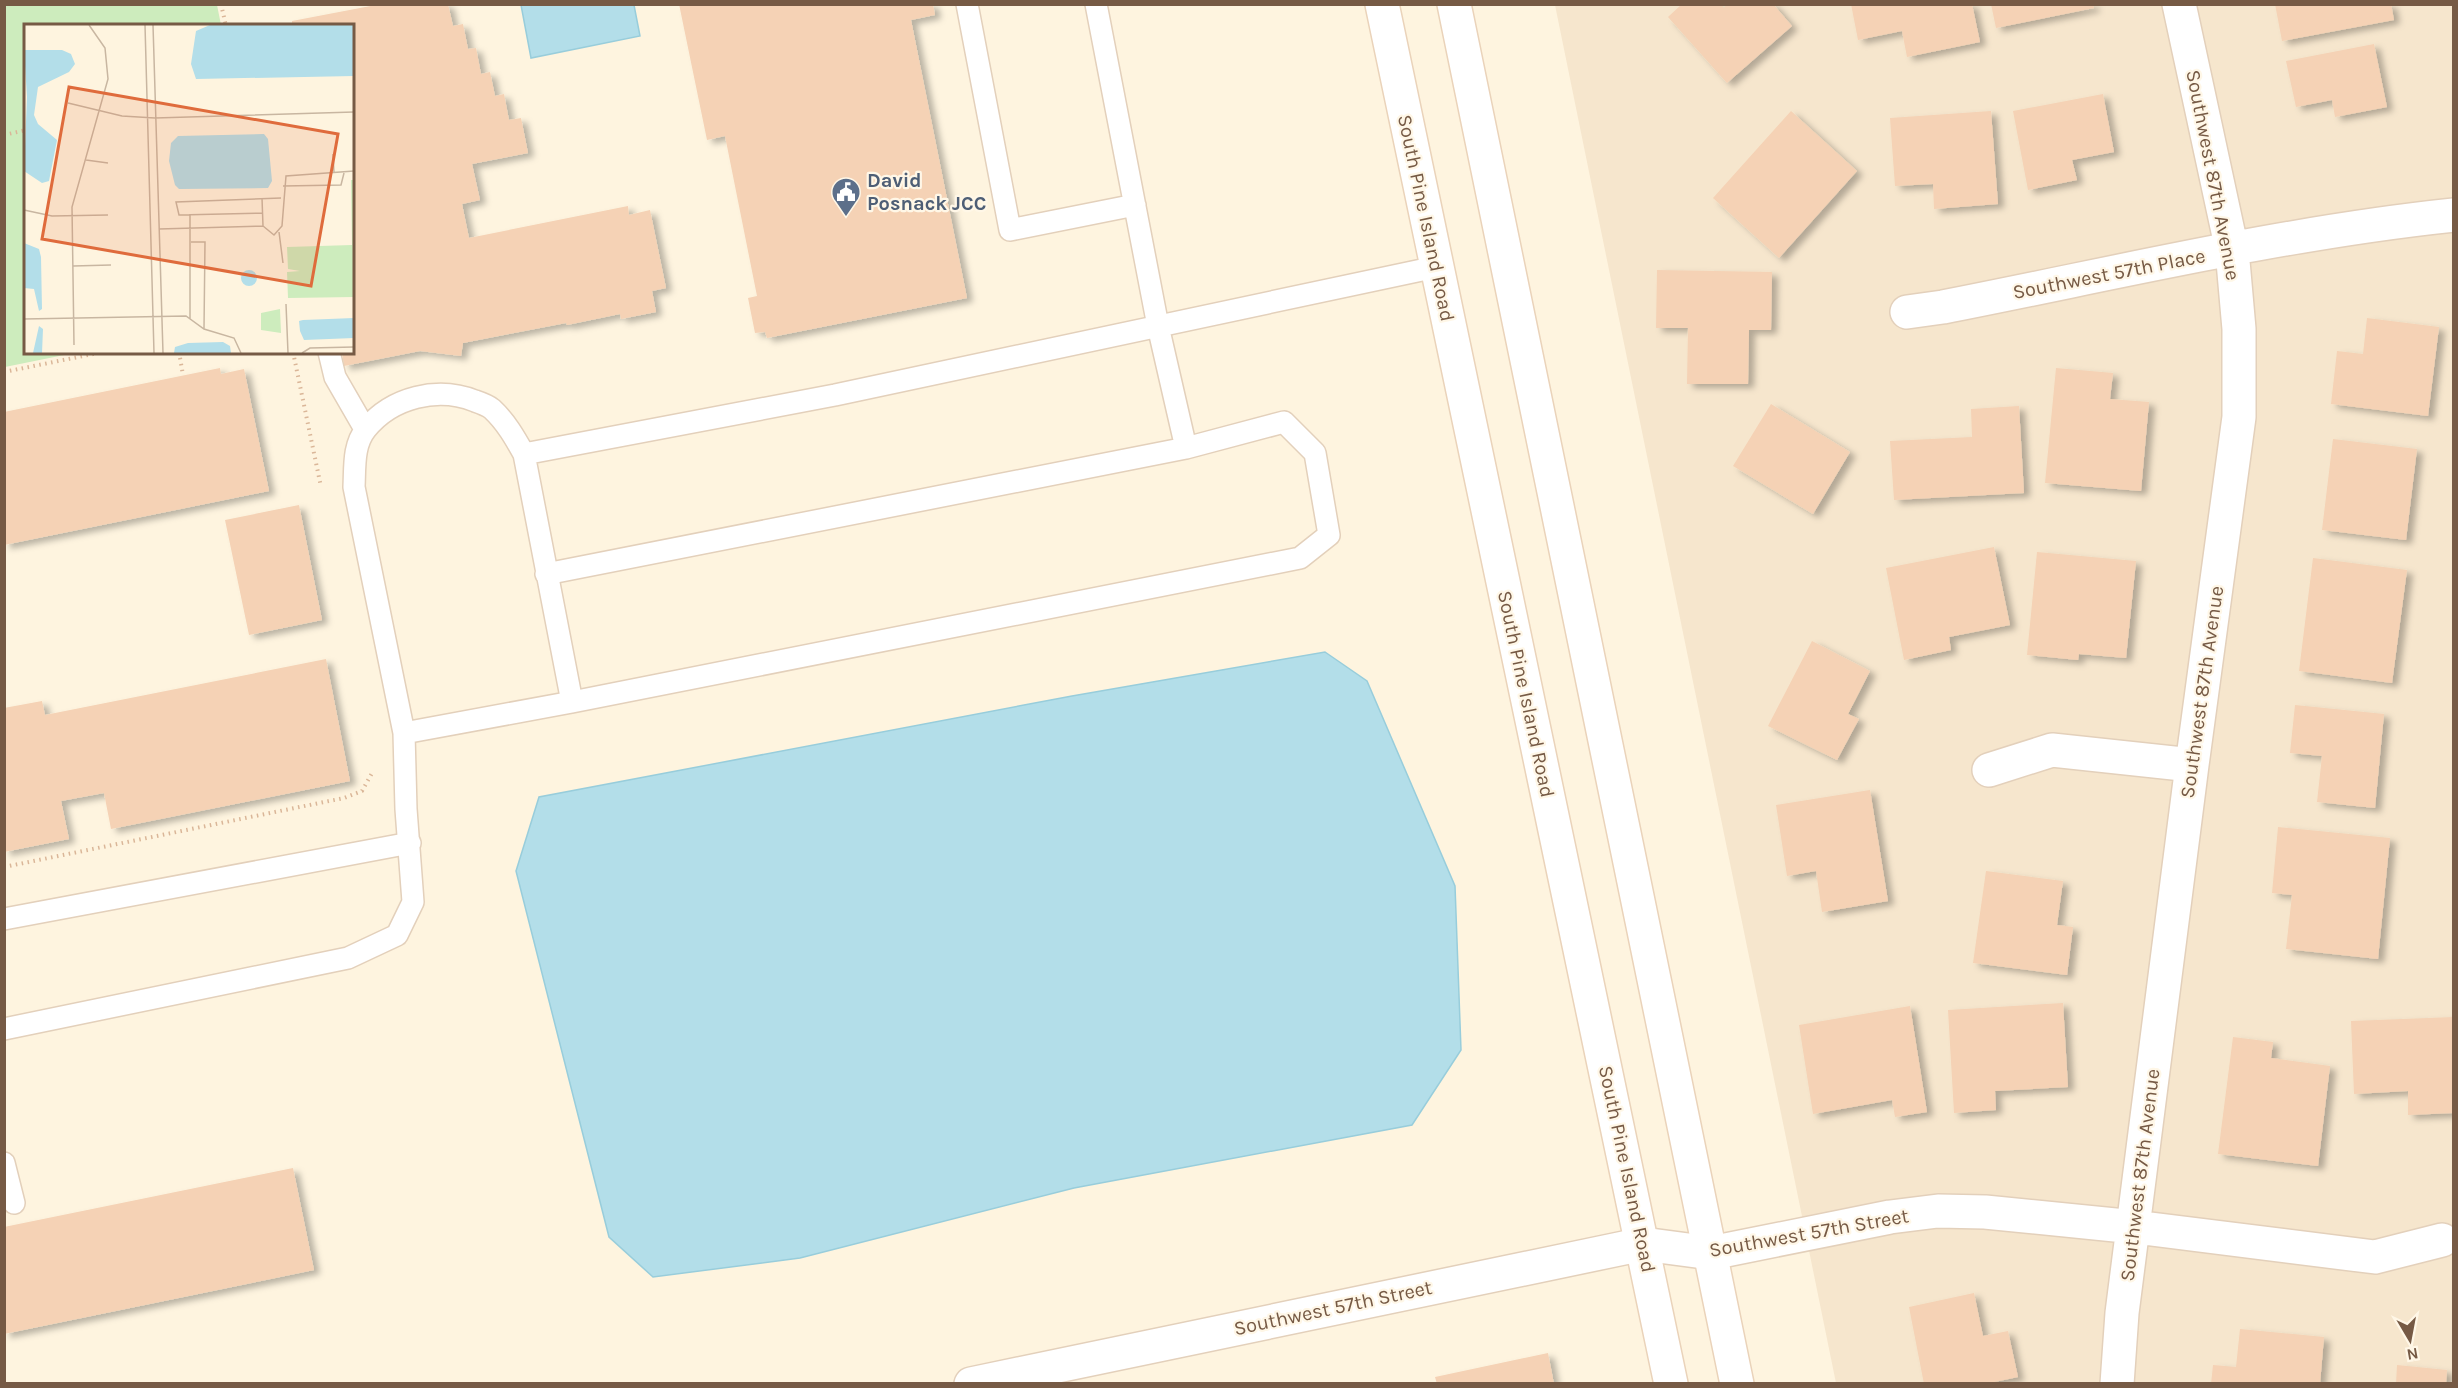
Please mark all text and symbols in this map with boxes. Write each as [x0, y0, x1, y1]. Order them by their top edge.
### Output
inset map [24, 24, 354, 354]
street label: Southwest 87th Avenue [2181, 68, 2245, 282]
street label: South Pine Island Road [1393, 112, 1459, 324]
place label: David Posnack JCC [867, 169, 986, 215]
public building icon: David Posnack JCC [830, 176, 862, 218]
street label: Southwest 57th Place [2011, 244, 2207, 304]
street label: Southwest 87th Avenue [2176, 584, 2228, 800]
street label: South Pine Island Road [1493, 588, 1559, 800]
street label: South Pine Island Road [1594, 1063, 1660, 1275]
street label: Southwest 87th Avenue [2116, 1067, 2164, 1283]
street label: Southwest 57th Street [1707, 1204, 1911, 1262]
street label: Southwest 57th Street [1232, 1276, 1435, 1340]
north arrow [2380, 1310, 2440, 1370]
text: N [2405, 1344, 2420, 1365]

